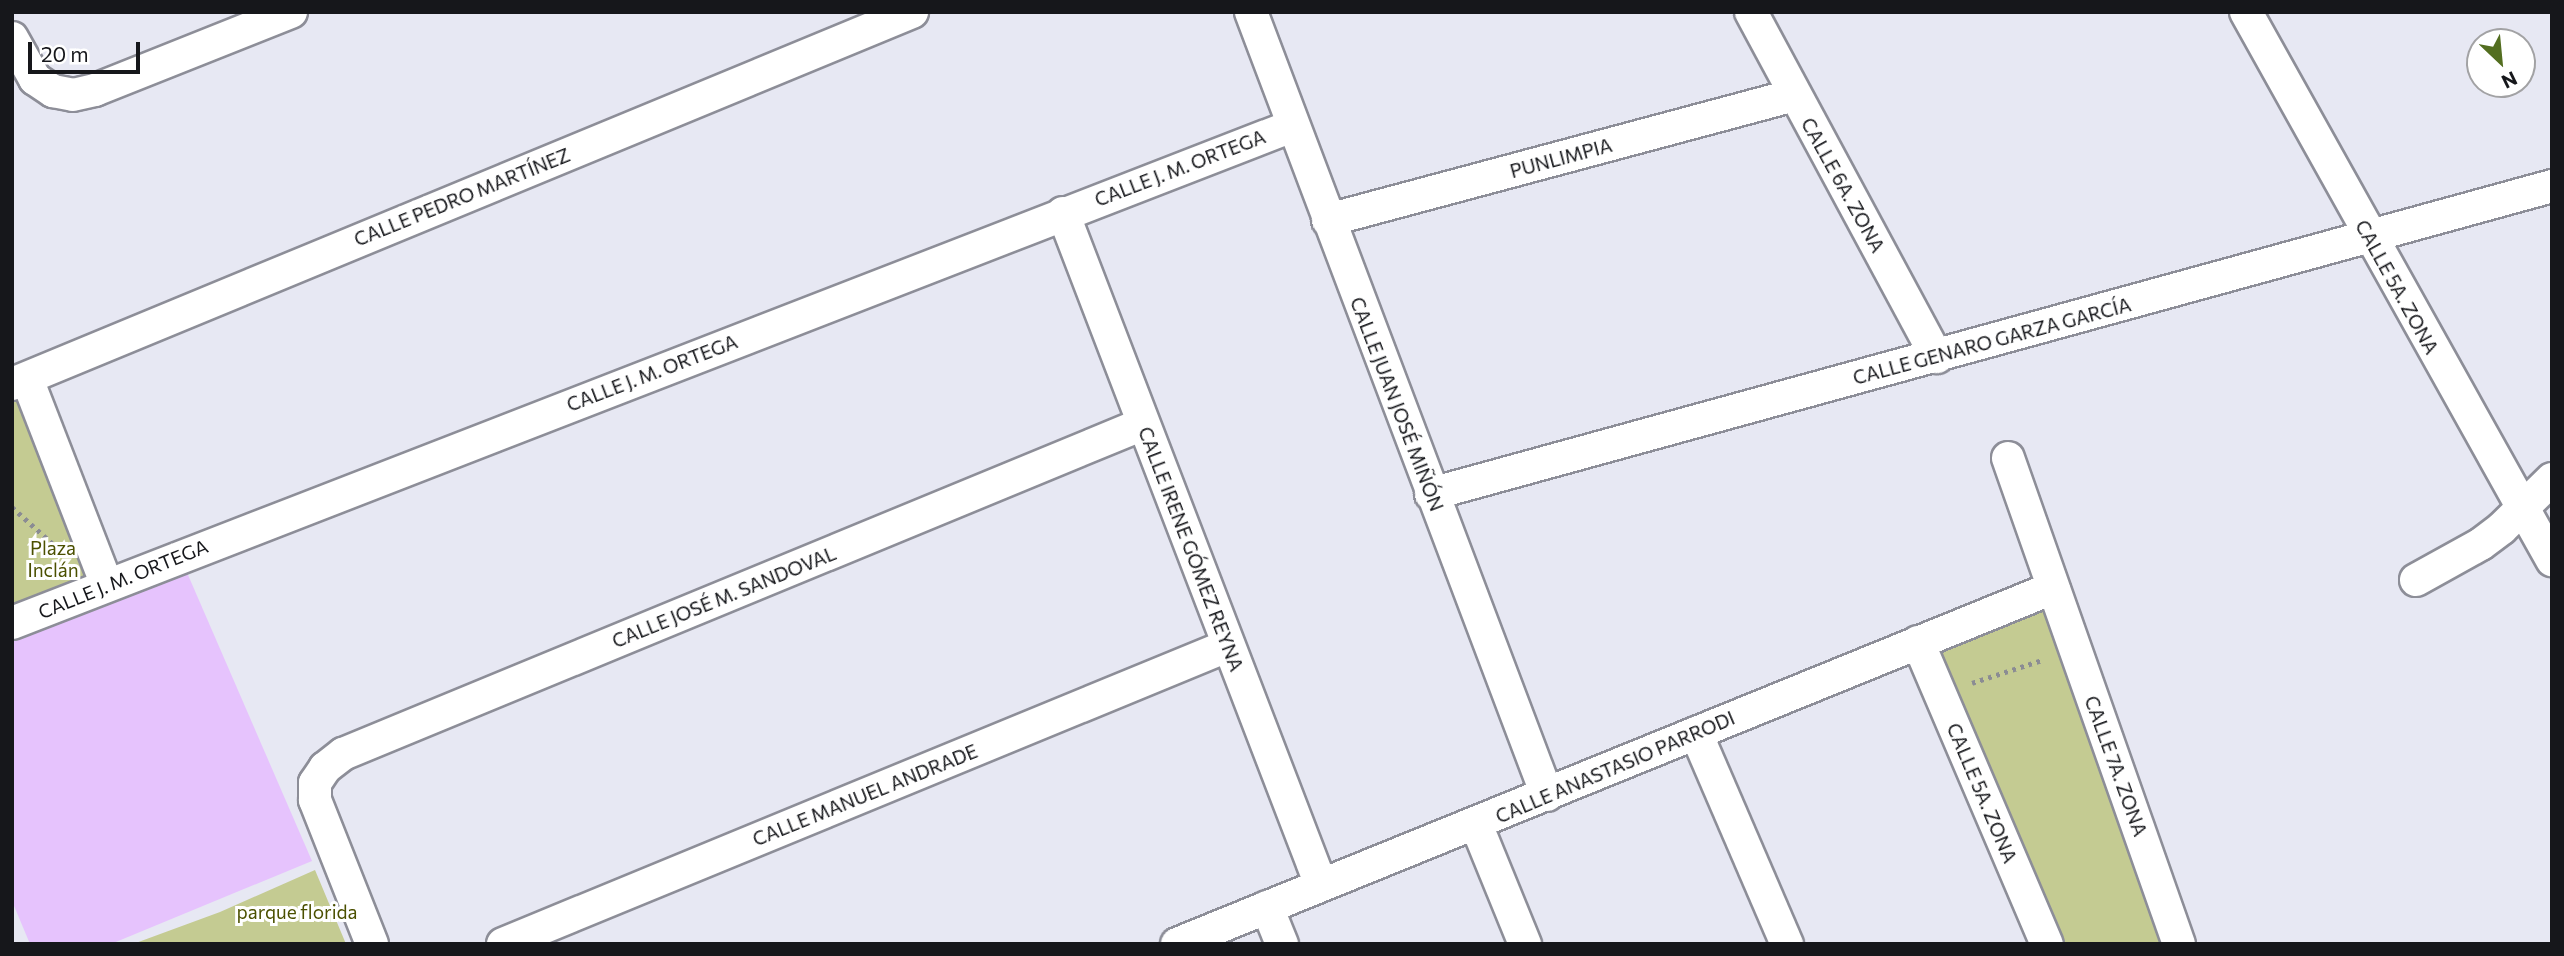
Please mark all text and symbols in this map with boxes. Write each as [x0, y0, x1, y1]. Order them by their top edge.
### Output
scale bar [32, 28, 144, 72]
north arrow [2466, 28, 2536, 98]
text: 20 m [41, 41, 89, 66]
text: N [2498, 67, 2521, 94]
street label: CALLE 6A. ZONA [1797, 114, 1889, 256]
street label: CALLE J. M. ORTEGA [1091, 125, 1269, 211]
street label: PUNLIMPIA [1507, 133, 1615, 183]
street label: CALLE PEDRO MARTÍNEZ [351, 143, 573, 251]
street label: CALLE 5A. ZONA [2351, 216, 2443, 358]
street label: CALLE GENARO GARZA GARCÍA [1850, 293, 2134, 389]
street label: CALLE JUAN JOSÉ MIÑÓN [1346, 294, 1448, 514]
street label: CALLE J. M. ORTEGA [563, 330, 741, 416]
street label: CALLE IRENE GÓMEZ REYNA [1134, 423, 1248, 675]
street label: CALLE J. M. ORTEGA [35, 535, 211, 623]
park label: Plaza Inclán [27, 537, 79, 581]
street label: CALLE JOSÉ M. SANDOVAL [609, 542, 839, 652]
street label: CALLE 7A. ZONA [2080, 693, 2152, 839]
street label: CALLE ANASTASIO PARRODI [1492, 706, 1738, 828]
street label: CALLE 5A. ZONA [1942, 720, 2022, 866]
street label: CALLE MANUEL ANDRADE [749, 739, 981, 851]
park label: parque florida [237, 901, 357, 923]

